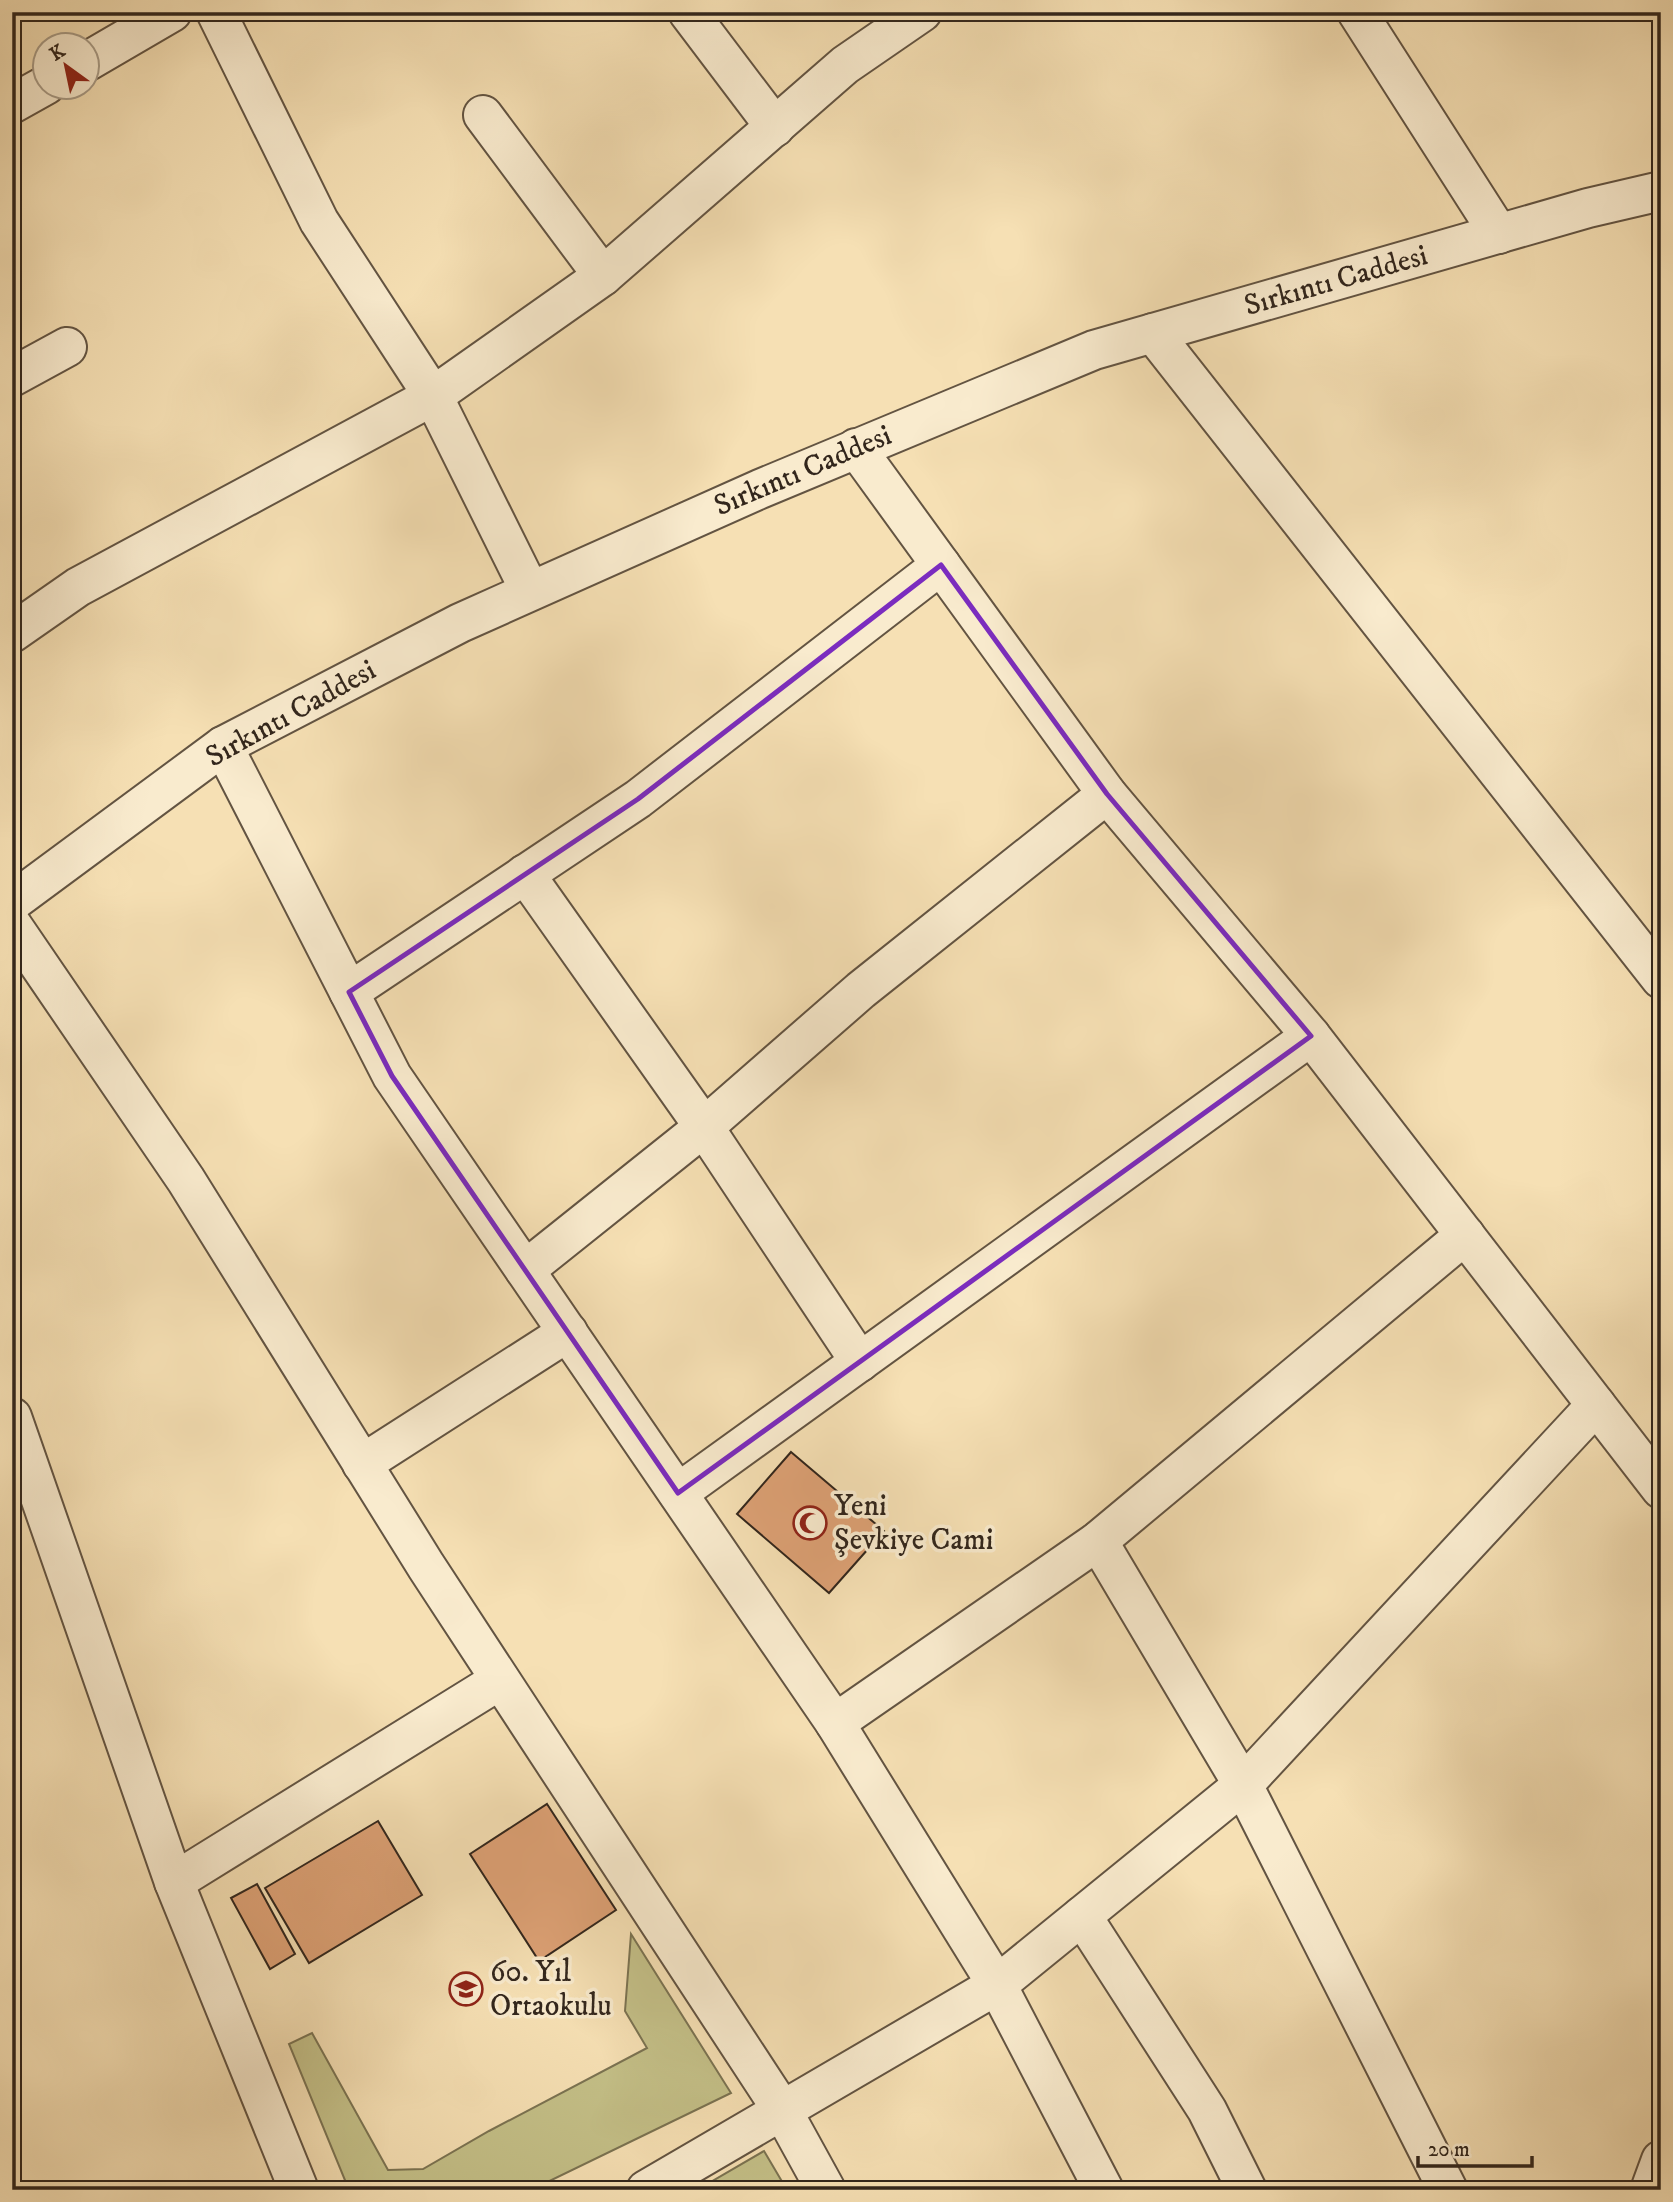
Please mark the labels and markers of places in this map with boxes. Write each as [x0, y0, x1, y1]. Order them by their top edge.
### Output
place label: Yeni Şevkiye Cami [834, 1488, 994, 1559]
mosque icon: Yeni Şevkiye Cami [791, 1504, 829, 1542]
place label: 60. Yıl Ortaokulu [490, 1954, 612, 2025]
school or university icon: 60. Yıl Ortaokulu [447, 1970, 485, 2008]

